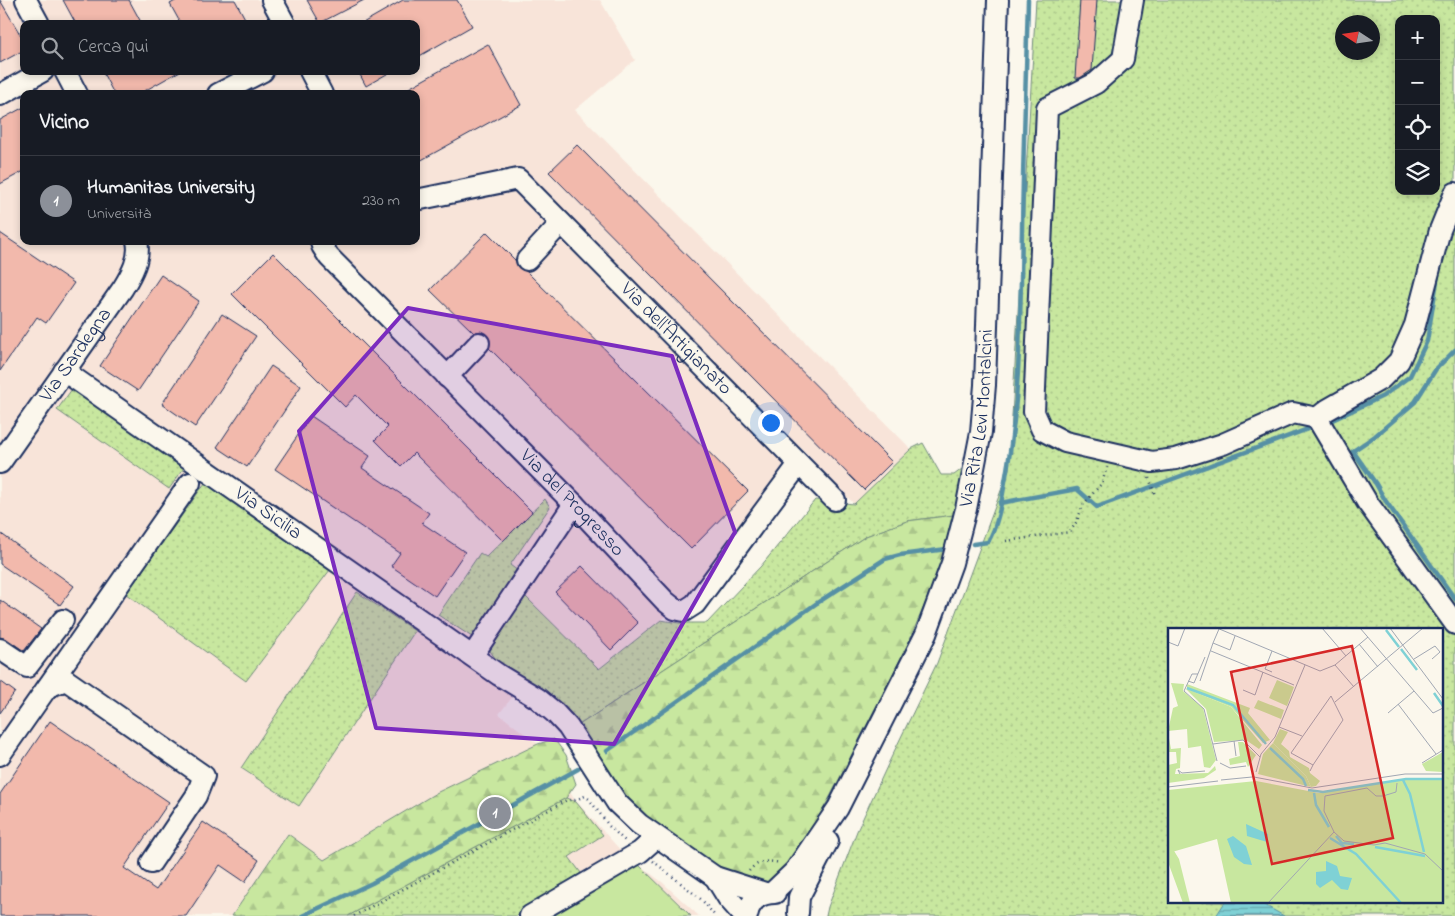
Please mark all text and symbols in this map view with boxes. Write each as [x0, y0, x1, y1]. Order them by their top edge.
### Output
north arrow [1335, 15, 1380, 60]
map controls [1395, 15, 1440, 195]
button: + [1395, 15, 1440, 60]
search box [20, 20, 420, 75]
icon: search [38, 34, 66, 62]
text: Cerca qui [78, 34, 148, 61]
button: − [1395, 60, 1440, 105]
button: locate [1395, 105, 1440, 150]
text: Vicino [40, 108, 89, 138]
button: layers [1395, 150, 1440, 195]
text: Humanitas University [87, 175, 255, 202]
text: 1 [53, 189, 59, 213]
text: 230 m [362, 189, 400, 213]
text: Università [87, 202, 151, 226]
street label: Via dell'Artigianato [613, 275, 739, 402]
street label: Via Sardegna [32, 302, 119, 409]
street label: Via Rita Levi Montalcini [952, 329, 1001, 510]
your location [758, 410, 784, 436]
street label: Via del Progresso [512, 442, 631, 564]
street label: Via Sicilia [228, 479, 308, 547]
inset map [1168, 628, 1442, 904]
pin: 1 [479, 794, 511, 832]

